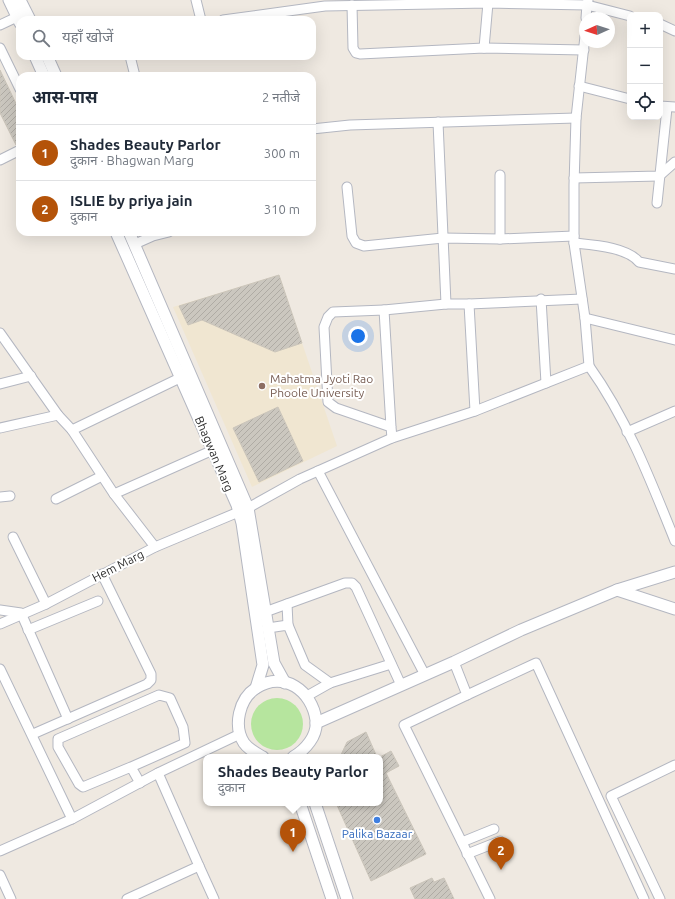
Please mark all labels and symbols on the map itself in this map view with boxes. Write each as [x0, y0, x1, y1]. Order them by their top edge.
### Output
north arrow [579, 12, 615, 48]
your location [348, 326, 368, 346]
place label: Mahatma Jyoti Rao Phoole University [270, 372, 373, 399]
marker: Mahatma Jyoti Rao Phoole University [257, 381, 267, 391]
street label: Bhagwan Marg [193, 414, 236, 493]
street label: Hem Marg [90, 547, 146, 584]
marker: Palika Bazaar [372, 815, 382, 825]
pin: 1 [280, 819, 306, 852]
place label: Palika Bazaar [342, 827, 413, 840]
pin: 2 [488, 837, 514, 870]

